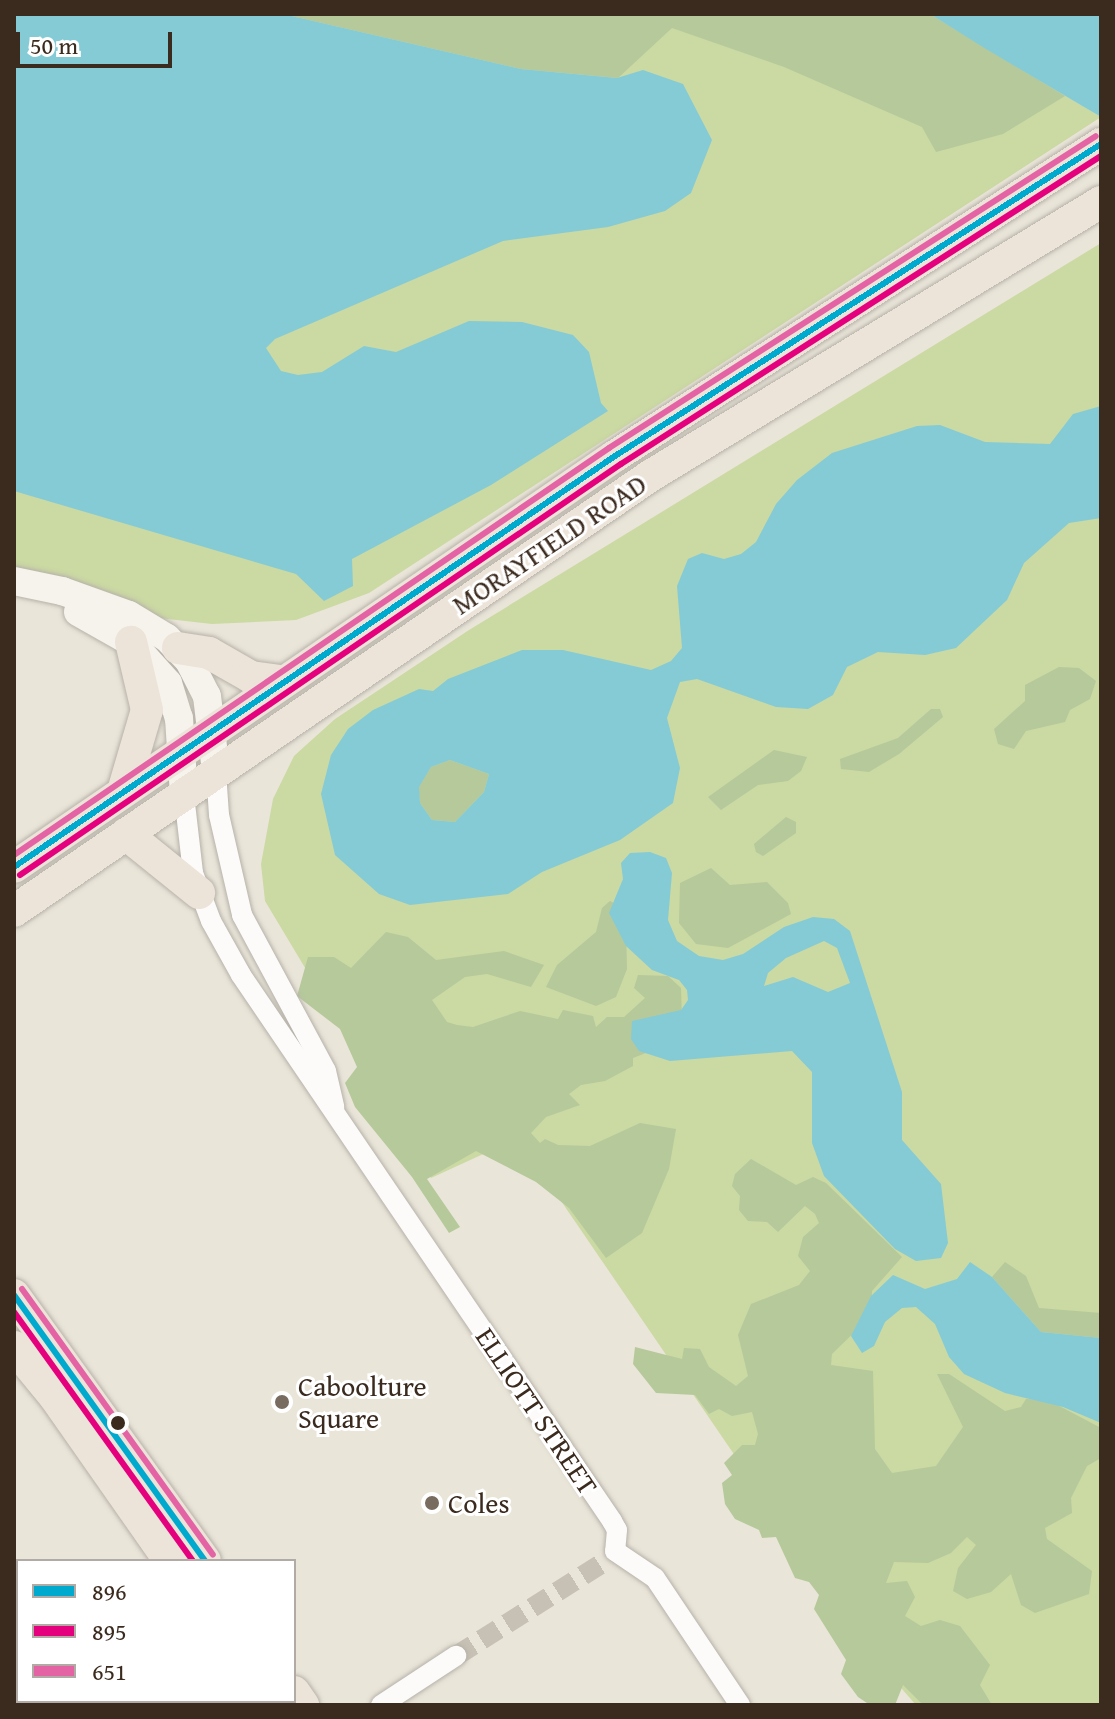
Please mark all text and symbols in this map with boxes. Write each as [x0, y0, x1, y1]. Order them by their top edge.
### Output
scale bar [20, 16, 176, 66]
text: 50 m [30, 28, 78, 63]
street label: MORAYFIELD ROAD [446, 467, 652, 621]
street label: ELLIOTT STREET [469, 1321, 605, 1501]
place label: Caboolture Square [298, 1369, 427, 1435]
marker: Caboolture Square [273, 1393, 291, 1411]
unlabelled marker [110, 1415, 126, 1431]
place label: Coles [448, 1486, 510, 1520]
marker: Coles [423, 1494, 441, 1512]
legend [16, 1559, 296, 1703]
text: 896 [92, 1574, 127, 1609]
text: 895 [92, 1614, 127, 1649]
text: 651 [92, 1654, 127, 1689]

